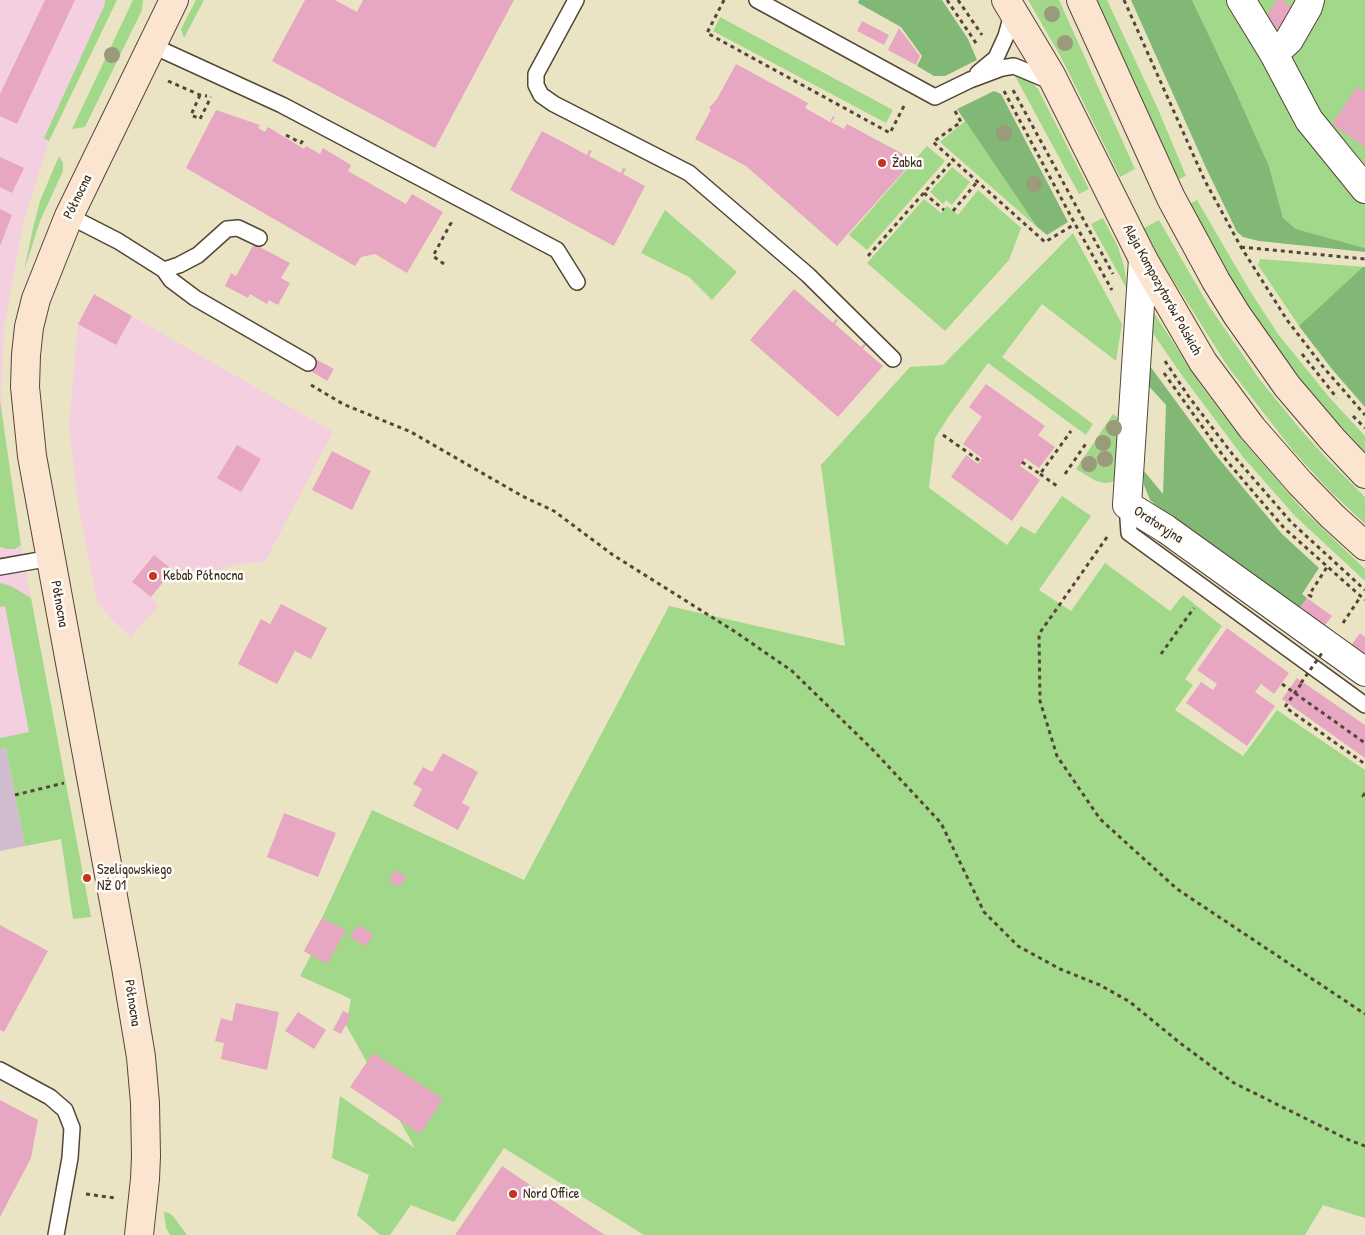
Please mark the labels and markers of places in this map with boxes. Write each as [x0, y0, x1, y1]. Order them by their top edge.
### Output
place label: Żabka [892, 155, 922, 171]
marker: Żabka [876, 157, 888, 169]
place label: Kebab Północna [163, 568, 243, 584]
marker: Kebab Północna [147, 570, 159, 582]
place label: Szeligowskiego NŻ 01 [97, 862, 172, 894]
marker: Szeligowskiego NŻ 01 [81, 872, 93, 884]
place label: Nord Office [523, 1186, 579, 1202]
marker: Nord Office [507, 1188, 519, 1200]

